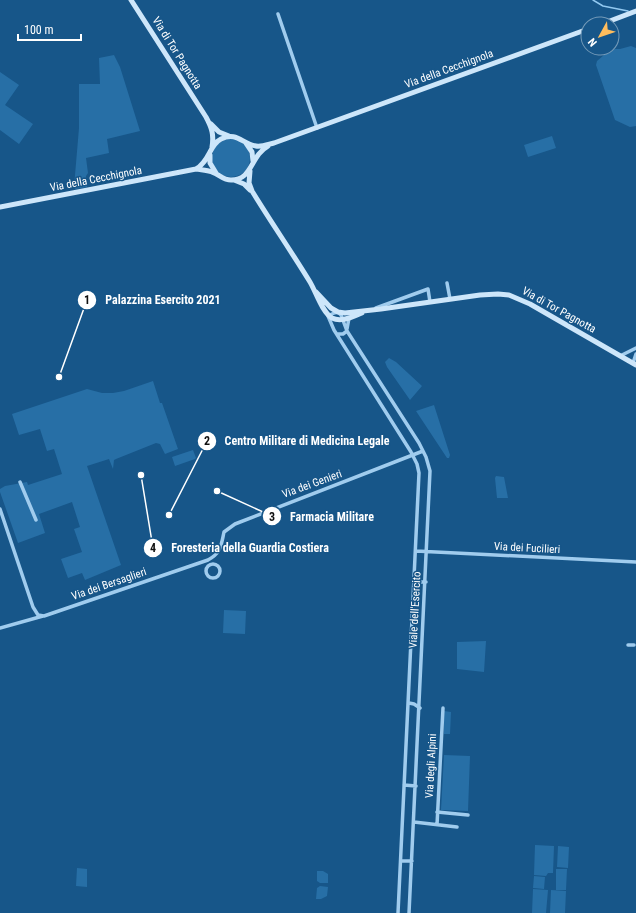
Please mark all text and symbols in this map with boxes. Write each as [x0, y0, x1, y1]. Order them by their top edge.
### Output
street label: Via di Tor Pagnotta [150, 14, 204, 92]
scale bar [18, 16, 81, 42]
north arrow [580, 16, 620, 56]
text: 100 m [24, 23, 54, 37]
text: N [585, 35, 600, 49]
street label: Via della Cecchignola [403, 47, 495, 91]
street label: Via della Cecchignola [49, 164, 143, 194]
street label: Via di Tor Pagnotta [520, 284, 598, 336]
callout: Palazzina Esercito 2021 [77, 288, 228, 312]
text: 1 [84, 293, 90, 307]
text: Palazzina Esercito 2021 [105, 293, 221, 307]
callout: Centro Militare di Medicina Legale [197, 429, 398, 453]
text: 2 [204, 434, 210, 448]
text: Centro Militare di Medicina Legale [225, 434, 390, 448]
street label: Via dei Genieri [280, 467, 344, 501]
callout: Farmacia Militare [262, 504, 382, 528]
text: 3 [269, 510, 275, 524]
text: Farmacia Militare [290, 510, 374, 524]
callout: Foresteria della Guardia Costiera [143, 536, 337, 560]
street label: Via dei Fucilieri [494, 540, 560, 556]
text: 4 [150, 541, 156, 555]
text: Foresteria della Guardia Costiera [171, 541, 329, 555]
street label: Via dei Bersaglieri [70, 565, 148, 603]
street label: Viale dell'Esercito [406, 571, 424, 649]
street label: Via degli Alpini [423, 733, 439, 799]

